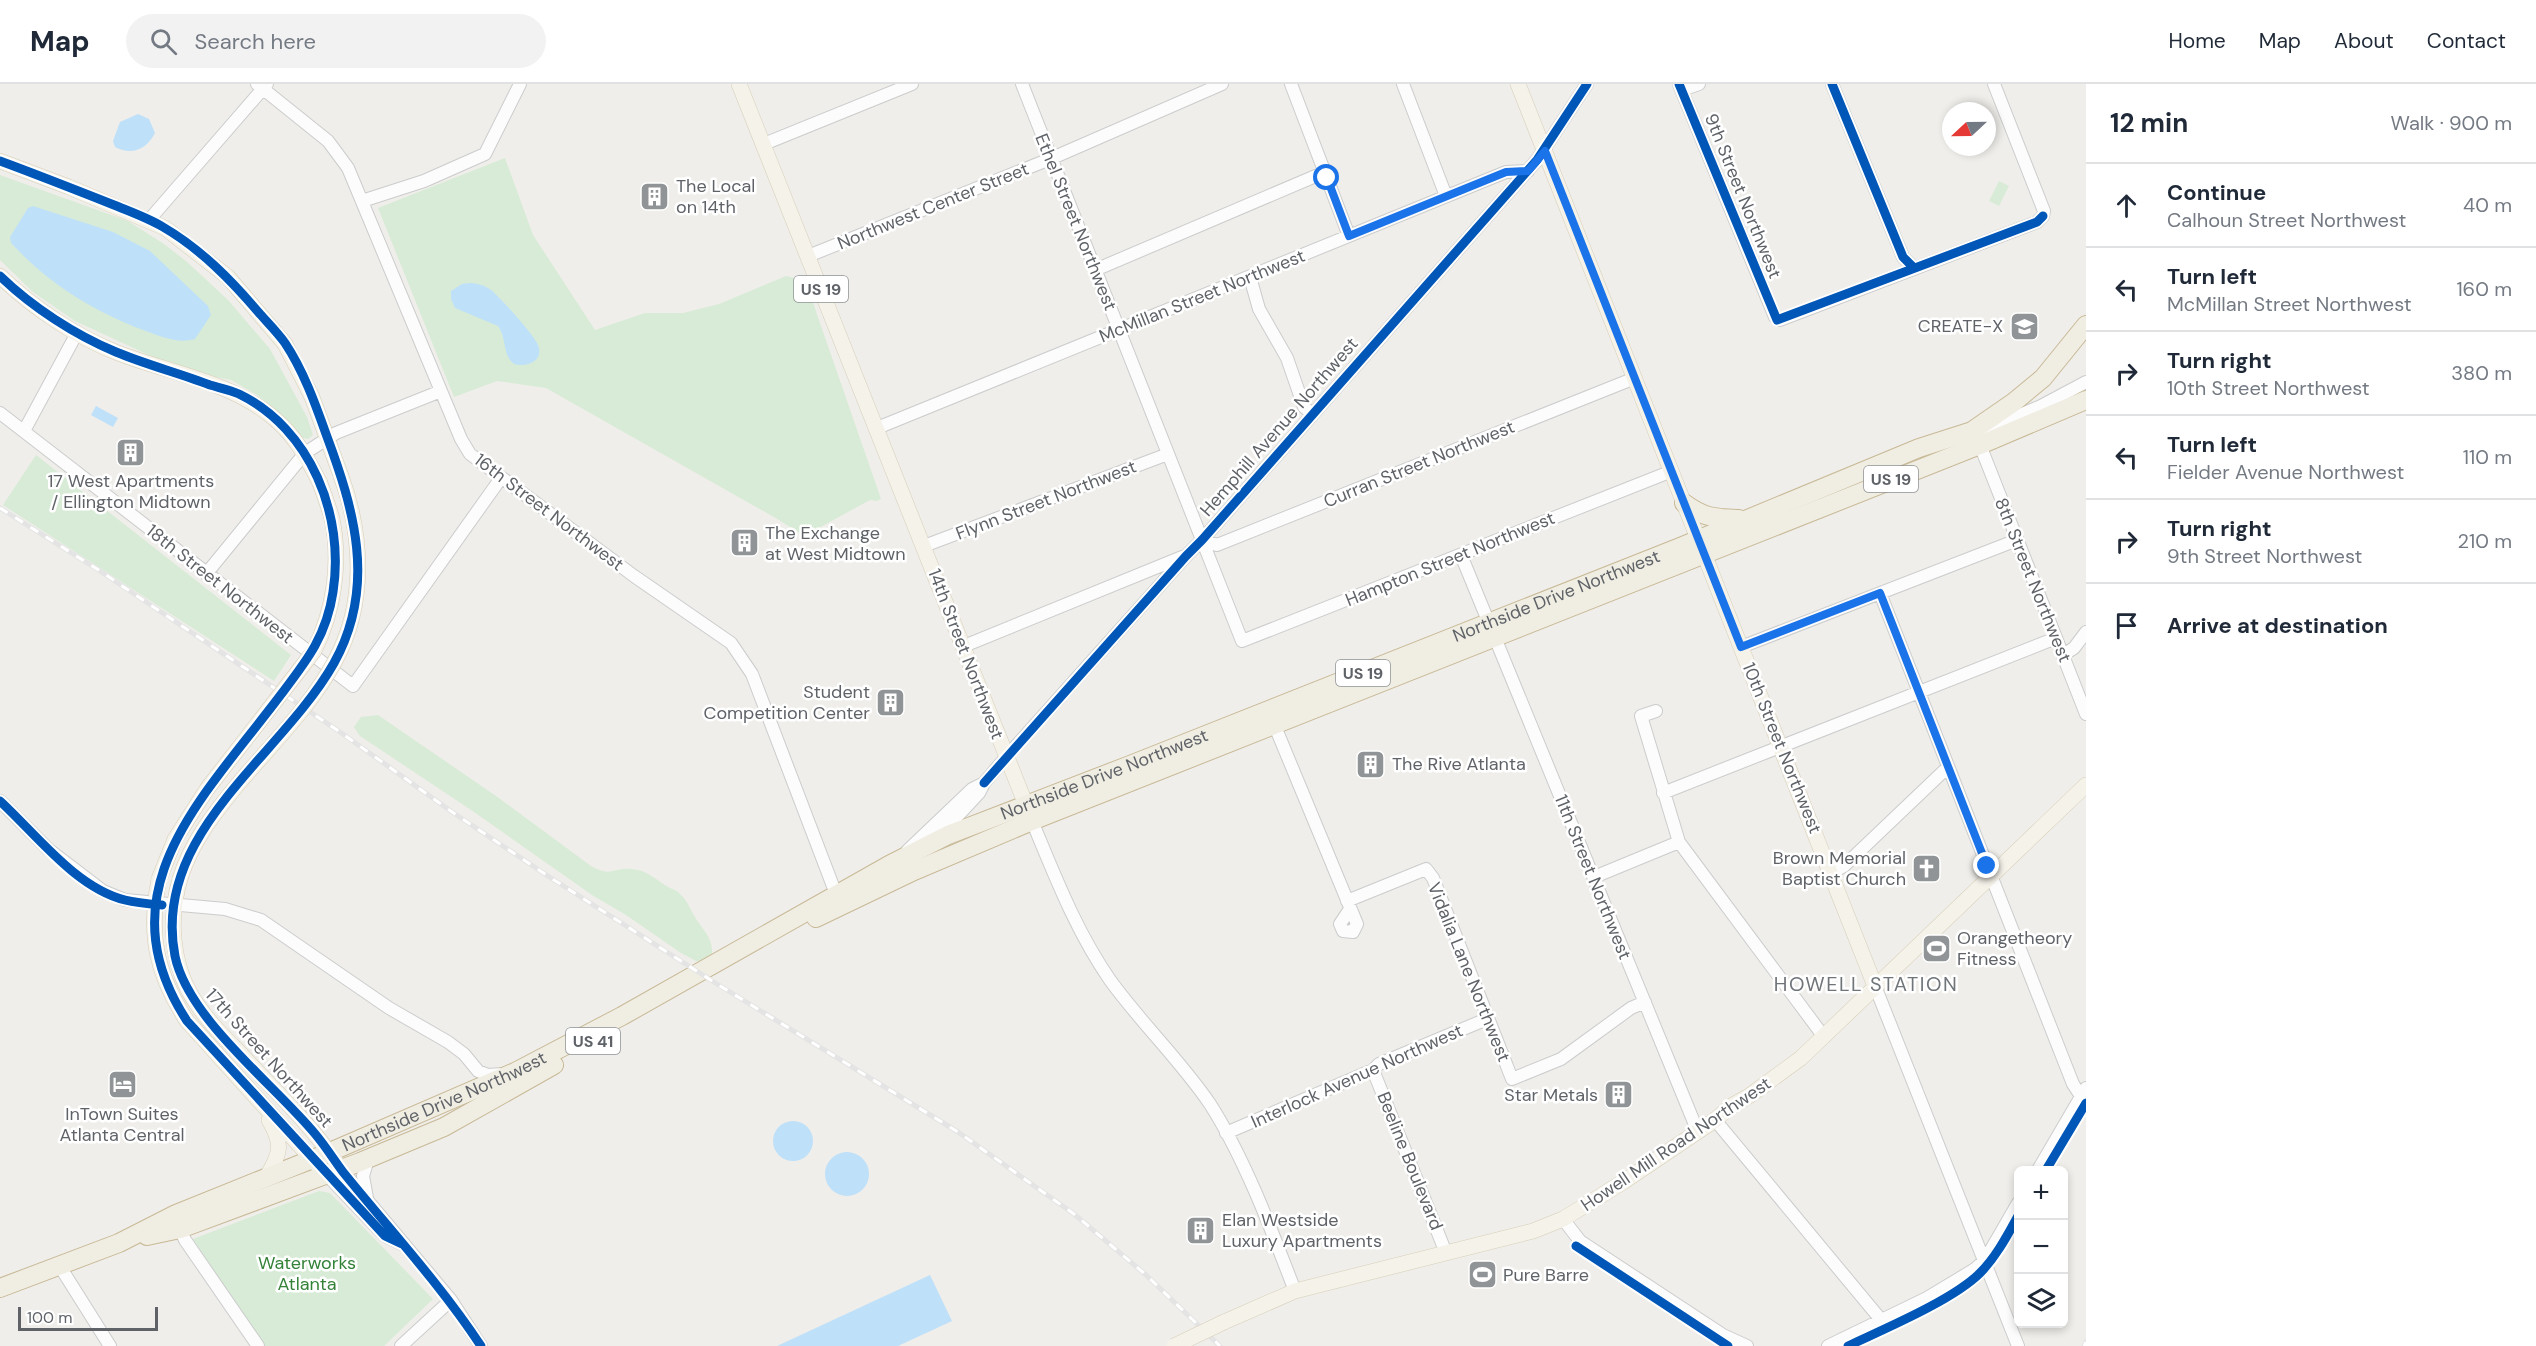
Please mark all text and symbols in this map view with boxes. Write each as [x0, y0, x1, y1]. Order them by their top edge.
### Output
search box [126, 14, 546, 68]
text: Map [30, 23, 90, 60]
icon: search [147, 25, 180, 58]
text: Search here [195, 27, 316, 56]
text: Home [2168, 27, 2226, 55]
text: Map [2259, 27, 2301, 55]
text: About [2334, 27, 2394, 55]
text: Contact [2427, 27, 2506, 55]
north arrow [1942, 102, 1996, 156]
text: 12 min [2110, 106, 2188, 140]
street label: 9th Street Northwest [1699, 110, 1787, 282]
text: Walk · 900 m [2391, 110, 2512, 136]
street label: Ethel Street Northwest [1029, 130, 1123, 314]
street label: Northwest Center Street [834, 157, 1032, 255]
route start [1313, 164, 1339, 190]
place label: The Local on 14th [676, 174, 755, 219]
text: Continue [2167, 178, 2266, 207]
building icon: The Local on 14th [639, 180, 671, 212]
icon: ahead [2110, 189, 2143, 222]
text: 40 m [2463, 192, 2512, 218]
text: Calhoun Street Northwest [2167, 207, 2406, 233]
street label: McMillan Street Northwest [1095, 244, 1309, 348]
text: Turn left [2167, 262, 2257, 291]
icon: left [2110, 273, 2143, 306]
road number: US 19 [794, 276, 848, 302]
text: 160 m [2456, 276, 2512, 302]
text: McMillan Street Northwest [2167, 291, 2412, 317]
school or university icon: CREATE-X [2008, 310, 2040, 342]
place label: CREATE-X [1918, 314, 2003, 338]
street label: Hemphill Avenue Northwest [1195, 332, 1363, 522]
text: Turn right [2167, 346, 2272, 375]
icon: right [2110, 357, 2143, 390]
text: 380 m [2451, 360, 2512, 386]
text: 10th Street Northwest [2167, 375, 2370, 401]
street label: Curran Street Northwest [1320, 415, 1518, 513]
text: Turn left [2167, 430, 2257, 459]
building icon: 17 West Apartments / Ellington Midtown [115, 436, 147, 468]
icon: left [2110, 441, 2143, 474]
text: 110 m [2463, 444, 2512, 470]
street label: 16th Street Northwest [469, 448, 629, 576]
street label: Flynn Street Northwest [952, 455, 1140, 545]
text: Fielder Avenue Northwest [2167, 459, 2404, 485]
road number: US 19 [1864, 466, 1918, 492]
place label: 17 West Apartments / Ellington Midtown [48, 469, 214, 514]
street label: 8th Street Northwest [1989, 494, 2077, 666]
street label: Hampton Street Northwest [1342, 506, 1558, 612]
text: Turn right [2167, 514, 2272, 543]
street label: 18th Street Northwest [141, 519, 299, 649]
place label: The Exchange at West Midtown [765, 521, 906, 566]
icon: right [2110, 525, 2143, 558]
building icon: The Exchange at West Midtown [728, 527, 760, 559]
text: 210 m [2457, 528, 2512, 554]
text: 9th Street Northwest [2167, 543, 2362, 569]
street label: Northside Drive Northwest [1449, 544, 1663, 648]
street label: 14th Street Northwest [922, 565, 1010, 743]
icon: arrive [2110, 609, 2143, 642]
text: Arrive at destination [2167, 611, 2388, 640]
street label: 10th Street Northwest [1737, 659, 1827, 837]
road number: US 19 [1336, 660, 1390, 686]
place label: Student Competition Center [704, 680, 870, 725]
building icon: Student Competition Center [875, 686, 907, 718]
street label: Northside Drive Northwest [997, 723, 1212, 826]
building icon: The Rive Atlanta [1355, 748, 1387, 780]
place label: The Rive Atlanta [1392, 752, 1526, 776]
street label: 11th Street Northwest [1549, 791, 1637, 963]
place label: Brown Memorial Baptist Church [1773, 846, 1906, 891]
church icon: Brown Memorial Baptist Church [1911, 852, 1943, 884]
route end [1973, 852, 1999, 878]
street label: Vidalia Lane Northwest [1422, 879, 1516, 1065]
place label: Orangetheory Fitness [1957, 926, 2072, 971]
sports icon: Orangetheory Fitness [1920, 932, 1952, 964]
district label: HOWELL STATION [1774, 971, 1958, 997]
street label: 17th Street Northwest [200, 983, 338, 1133]
street label: Interlock Avenue Northwest [1247, 1018, 1467, 1134]
road number: US 41 [566, 1028, 620, 1054]
street label: Northside Drive Northwest [338, 1046, 550, 1157]
hotel icon: InTown Suites Atlanta Central [106, 1069, 138, 1101]
street label: Howell Mill Road Northwest [1576, 1071, 1776, 1217]
building icon: Star Metals [1603, 1079, 1635, 1111]
place label: Star Metals [1504, 1083, 1598, 1107]
street label: Beeline Boulevard [1371, 1088, 1449, 1234]
place label: InTown Suites Atlanta Central [59, 1102, 185, 1147]
map controls [2014, 1166, 2068, 1328]
button: + [2014, 1166, 2068, 1220]
place label: Elan Westside Luxury Apartments [1222, 1208, 1382, 1253]
building icon: Elan Westside Luxury Apartments [1185, 1214, 1217, 1246]
button: − [2014, 1220, 2068, 1274]
park label: Waterworks Atlanta [258, 1251, 356, 1296]
sports icon: Pure Barre [1466, 1259, 1498, 1291]
place label: Pure Barre [1503, 1263, 1589, 1287]
button: layers [2014, 1274, 2068, 1328]
scale bar [18, 1304, 158, 1332]
text: 100 m [27, 1307, 72, 1328]

